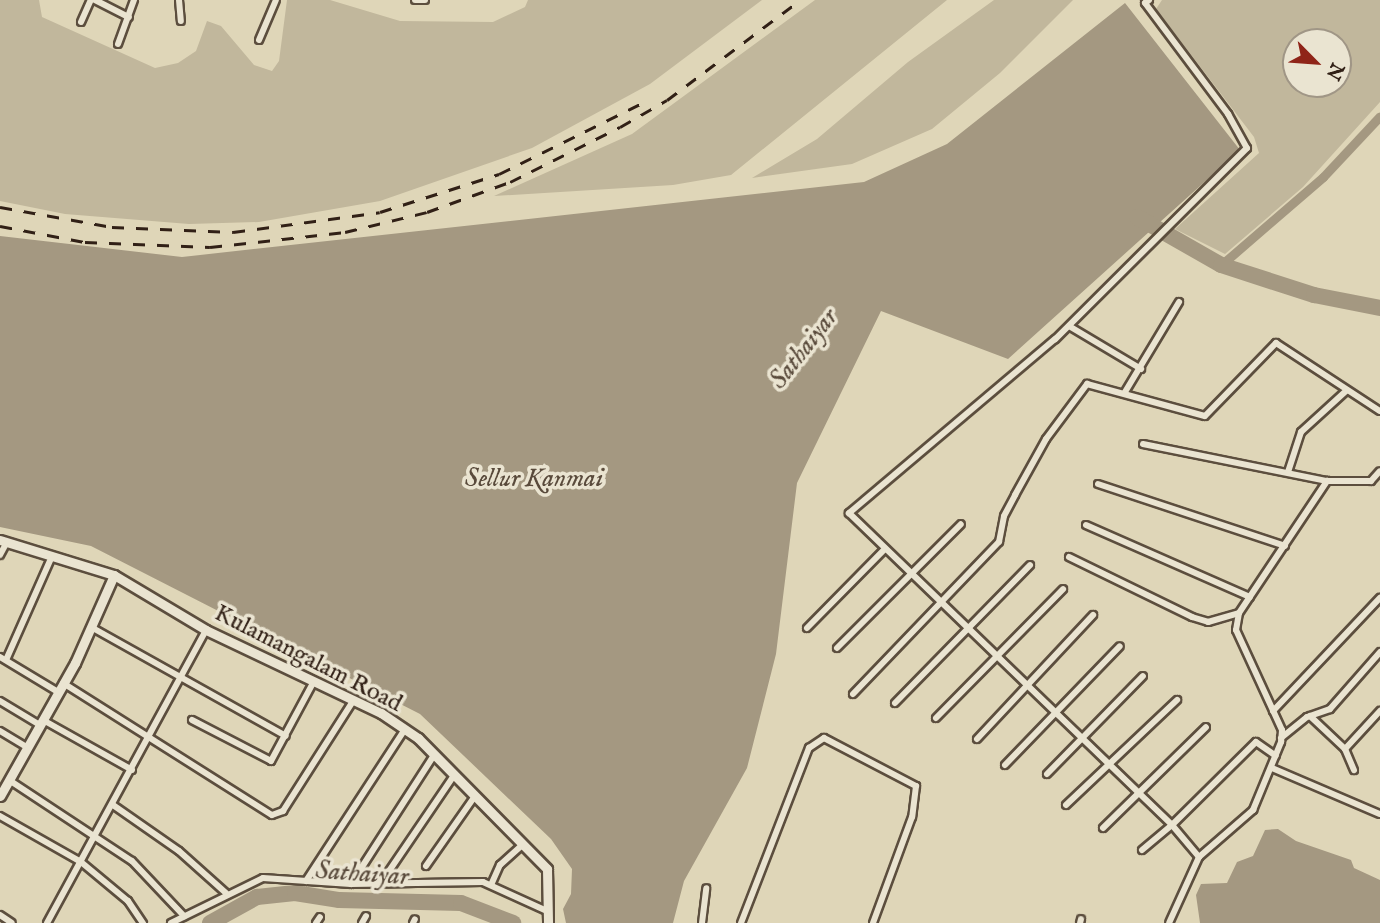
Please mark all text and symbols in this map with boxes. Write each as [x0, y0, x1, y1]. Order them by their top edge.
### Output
north arrow [1282, 28, 1352, 98]
text: N [1320, 58, 1349, 84]
water label: Sathaiyar [763, 303, 845, 395]
water label: Sellur Kanmai [465, 463, 603, 495]
street label: Kulamangalam Road [209, 599, 407, 719]
water label: Sathaiyar [314, 855, 410, 893]

